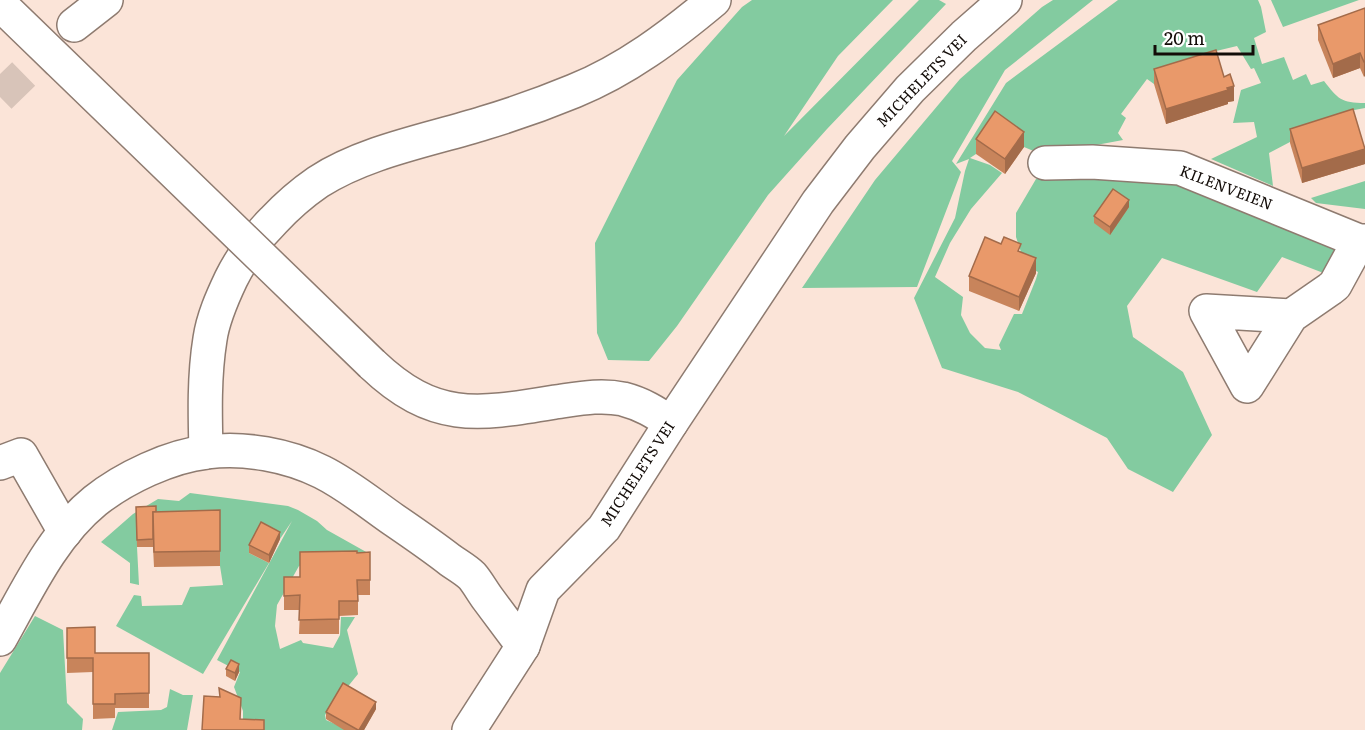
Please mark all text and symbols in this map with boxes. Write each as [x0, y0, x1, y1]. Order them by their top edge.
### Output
scale bar [1155, 18, 1252, 56]
text: 20 m [1164, 24, 1205, 51]
street label: MICHELETS VEI [870, 28, 972, 132]
street label: KILENVEIEN [1177, 158, 1276, 215]
street label: MICHELETS VEI [594, 416, 680, 531]

